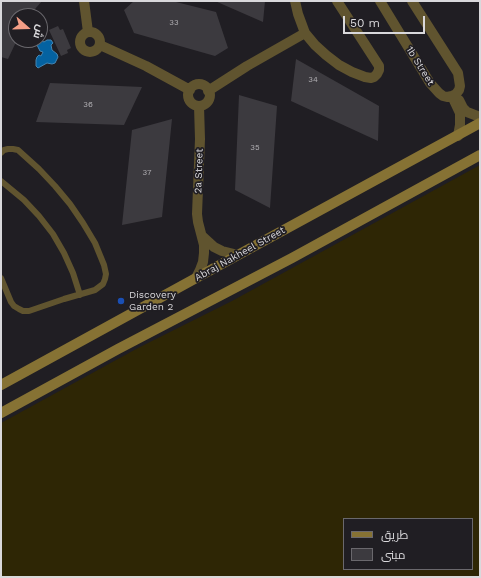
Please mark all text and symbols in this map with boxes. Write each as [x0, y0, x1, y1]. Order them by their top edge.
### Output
north arrow [8, 8, 48, 48]
scale bar [345, 8, 427, 34]
text: 50 m [350, 16, 380, 30]
house number: 33 [169, 18, 179, 28]
text: ش [30, 23, 47, 41]
street label: 1b Street [403, 44, 437, 88]
house number: 34 [308, 75, 318, 85]
house number: 36 [83, 100, 93, 110]
house number: 35 [250, 143, 260, 153]
street label: 2a Street [192, 148, 206, 194]
house number: 37 [143, 168, 151, 178]
street label: Abraj Nakheel Street [193, 224, 287, 284]
place label: Discovery Garden 2 [129, 289, 176, 312]
marker: Discovery Garden 2 [116, 296, 126, 306]
legend [343, 518, 473, 570]
text: طريق [381, 528, 408, 542]
text: مبنى [381, 548, 406, 562]

